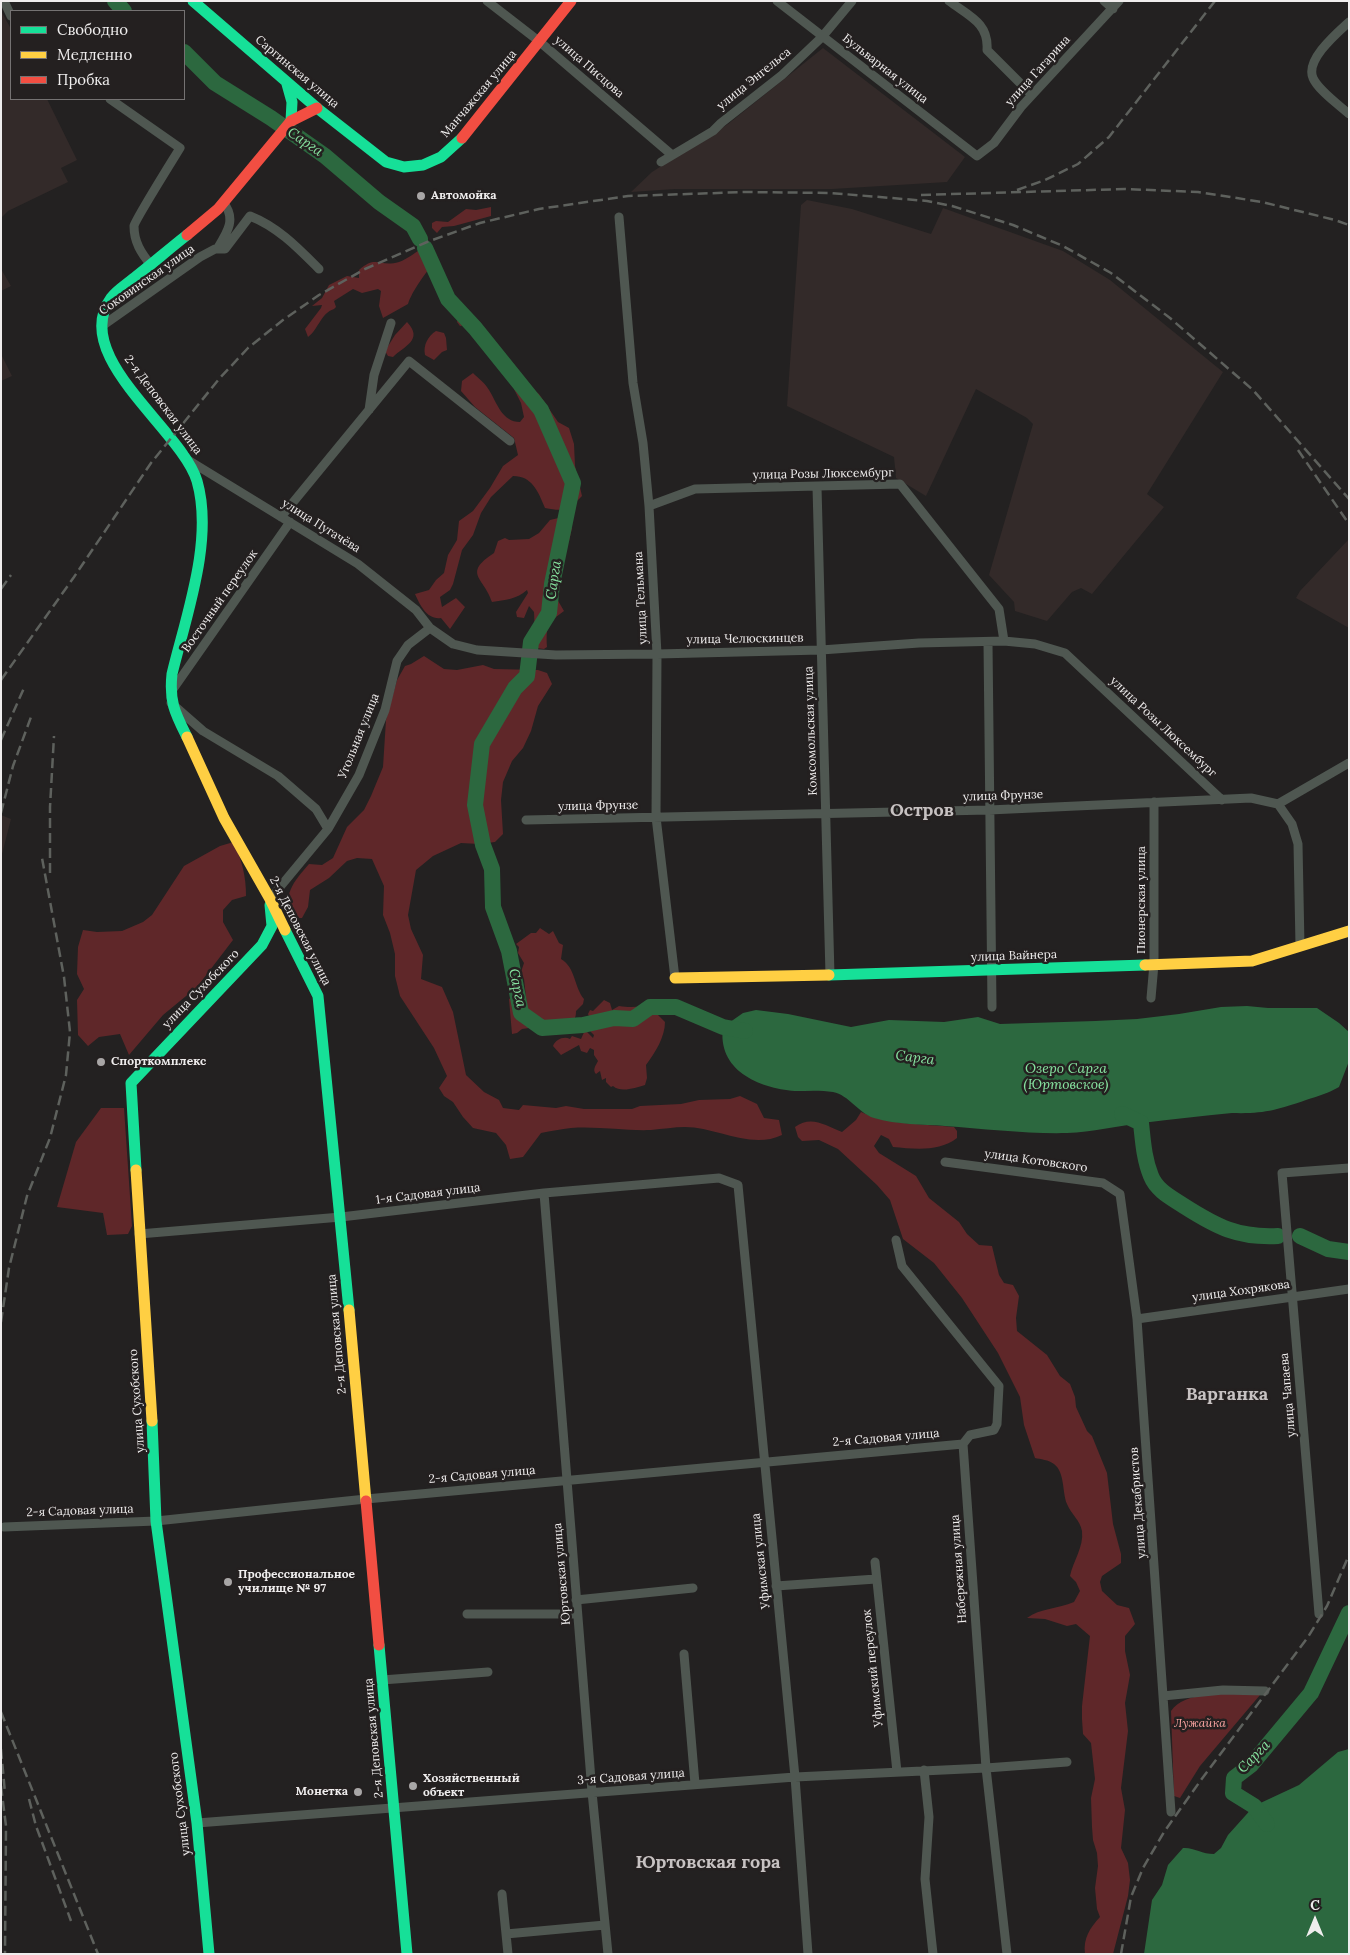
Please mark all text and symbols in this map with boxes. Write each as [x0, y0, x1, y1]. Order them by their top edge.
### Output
legend [10, 10, 185, 100]
text: Свободно [57, 20, 128, 39]
street label: Бульварная улица [839, 31, 931, 107]
street label: Саргинская улица [252, 33, 342, 111]
street label: улица Писцова [551, 33, 627, 101]
street label: улица Гагарина [1002, 33, 1074, 109]
text: Медленно [57, 45, 132, 64]
street label: улица Энгельса [714, 45, 794, 113]
street label: Манчажская улица [438, 47, 520, 141]
text: Пробка [57, 70, 110, 89]
water label: Сарга [284, 124, 326, 160]
place label: Автомойка [431, 189, 497, 203]
marker: Автомойка [415, 190, 427, 202]
street label: Соковинская улица [96, 242, 198, 318]
street label: 2-я Деповская улица [121, 353, 205, 457]
street label: улица Розы Люксембург [752, 466, 894, 482]
street label: улица Пугачёва [279, 496, 363, 556]
street label: Восточный переулок [179, 547, 261, 655]
street label: улица Тельмана [631, 551, 651, 645]
water label: Сарга [543, 559, 565, 601]
street label: улица Челюскинцев [686, 631, 804, 647]
street label: Комсомольская улица [802, 666, 820, 796]
street label: улица Розы Люксембург [1107, 674, 1219, 780]
street label: Угольная улица [335, 691, 383, 781]
street label: улица Фрунзе [963, 787, 1043, 805]
street label: улица Фрунзе [558, 798, 638, 814]
district label: Остров [890, 800, 954, 822]
street label: Пионерская улица [1135, 846, 1149, 954]
street label: 2-я Деповская улица [266, 874, 334, 988]
street label: улица Сухобского [160, 946, 242, 1032]
street label: улица Вайнера [971, 947, 1057, 965]
water label: Сарга [505, 967, 529, 1009]
water label: Сарга [895, 1047, 935, 1069]
place label: Спорткомплекс [111, 1055, 206, 1069]
marker: Спорткомплекс [95, 1056, 107, 1068]
water label: Озеро Сарга (Юртовское) [1024, 1061, 1108, 1094]
street label: улица Котовского [984, 1147, 1088, 1175]
street label: 1-я Садовая улица [375, 1180, 481, 1208]
street label: 2-я Деповская улица [325, 1273, 349, 1395]
street label: улица Хохрякова [1191, 1277, 1291, 1305]
street label: улица Сухобского [126, 1348, 148, 1454]
street label: улица Чапаева [1277, 1352, 1299, 1438]
district label: Варганка [1186, 1384, 1268, 1406]
street label: 2-я Садовая улица [832, 1426, 940, 1450]
street label: улица Декабристов [1127, 1447, 1149, 1559]
street label: 2-я Садовая улица [428, 1463, 536, 1487]
street label: 2-я Садовая улица [26, 1502, 134, 1520]
street label: Уфимская улица [749, 1512, 773, 1610]
street label: Набережная улица [948, 1514, 970, 1624]
street label: Юртовская улица [550, 1522, 574, 1626]
place label: Профессиональное училище № 97 [238, 1568, 355, 1596]
marker: Профессиональное училище № 97 [222, 1576, 234, 1588]
street label: Уфимский переулок [860, 1608, 886, 1728]
street label: 2-я Деповская улица [362, 1677, 386, 1799]
park label: Лужайка [1174, 1717, 1226, 1731]
water label: Сарга [1234, 1737, 1274, 1777]
street label: улица Сухобского [166, 1751, 194, 1857]
street label: 3-я Садовая улица [577, 1766, 685, 1788]
place label: Хозяйственный объект [423, 1772, 520, 1800]
marker: Хозяйственный объект [407, 1780, 419, 1792]
place label: Монетка [295, 1785, 348, 1799]
marker: Монетка [352, 1786, 364, 1798]
district label: Юртовская гора [635, 1852, 781, 1874]
north arrow [1290, 1895, 1340, 1945]
text: С [1310, 1896, 1320, 1914]

